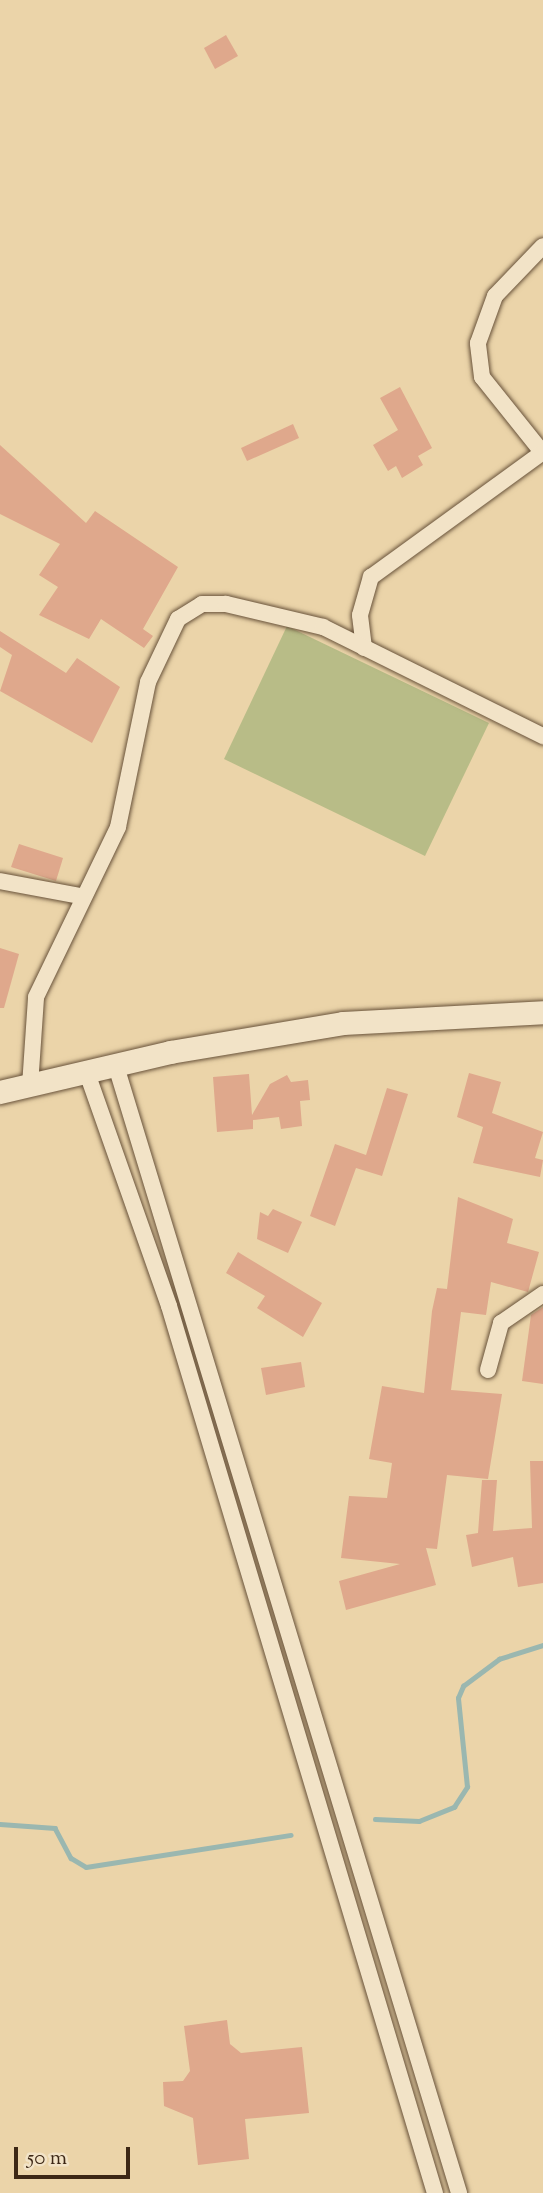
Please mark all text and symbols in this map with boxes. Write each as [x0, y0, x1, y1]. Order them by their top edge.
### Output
scale bar [18, 2134, 133, 2178]
text: 50 m [27, 2144, 67, 2174]

